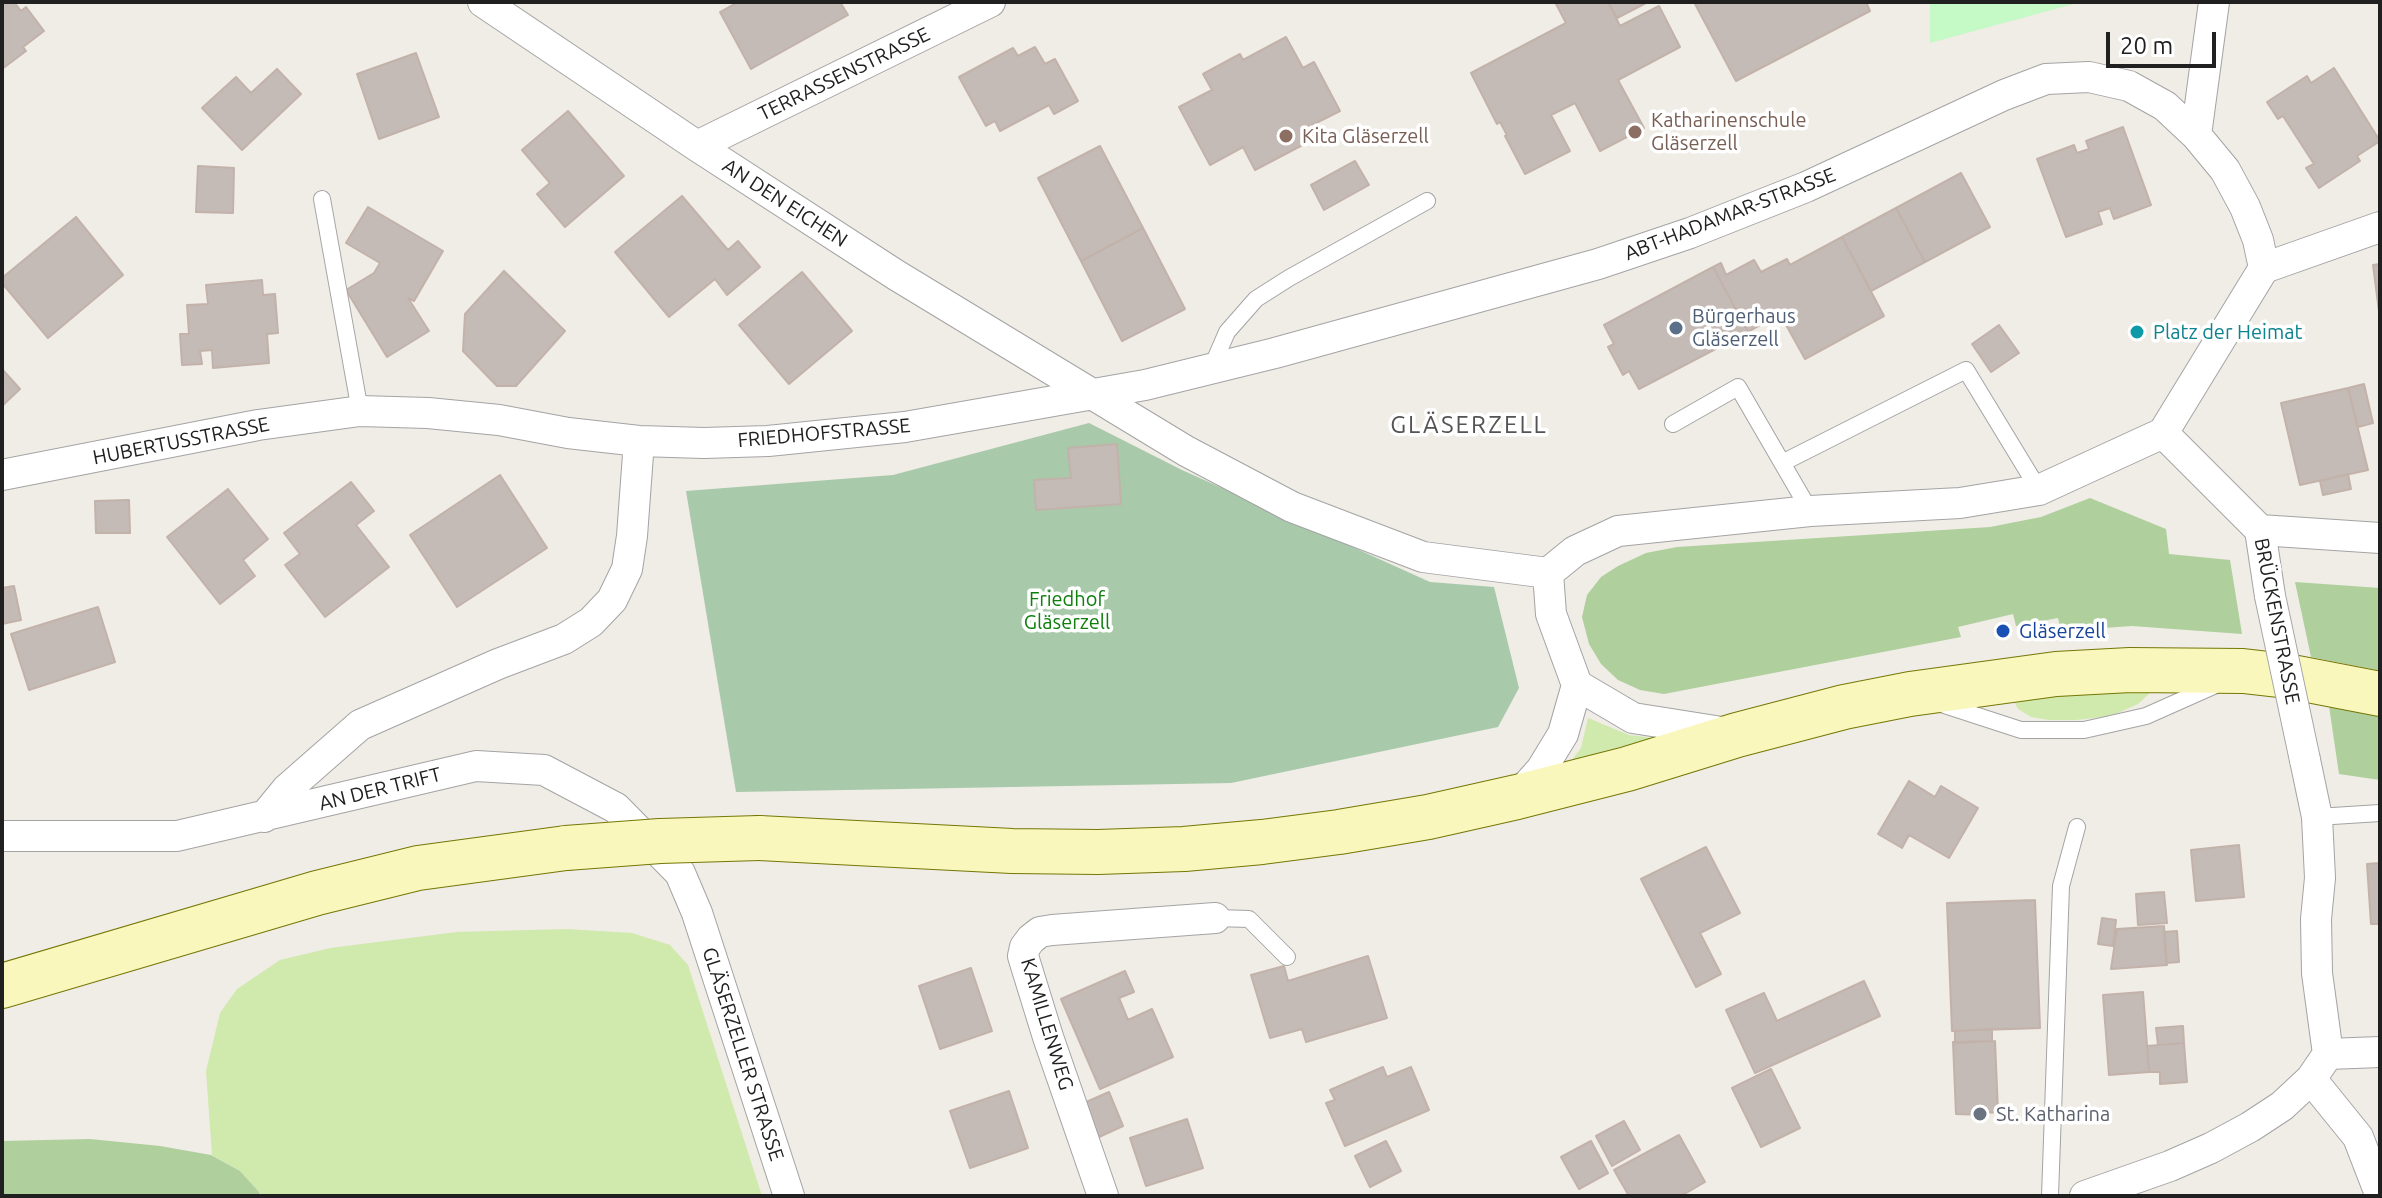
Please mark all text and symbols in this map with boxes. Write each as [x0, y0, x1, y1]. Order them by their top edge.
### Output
scale bar [2110, 16, 2220, 66]
street label: TERRASSENSTRASSE [754, 22, 934, 126]
text: 20 m [2120, 32, 2173, 59]
place label: Katharinenschule Gläserzell [1651, 108, 1806, 155]
marker: Katharinenschule Gläserzell [1626, 123, 1644, 141]
place label: Kita Gläserzell [1302, 124, 1429, 148]
marker: Kita Gläserzell [1277, 127, 1295, 145]
street label: AN DEN EICHEN [718, 154, 852, 252]
street label: ABT-HADAMAR-STRASSE [1621, 163, 1839, 265]
place label: Bürgerhaus Gläserzell [1692, 304, 1796, 351]
marker: Bürgerhaus Gläserzell [1667, 319, 1685, 337]
place label: Platz der Heimat [2153, 320, 2302, 344]
marker: Platz der Heimat [2128, 323, 2146, 341]
district label: GLÄSERZELL [1390, 411, 1548, 439]
street label: HUBERTUSSTRASSE [91, 412, 271, 470]
street label: FRIEDHOFSTRASSE [737, 413, 911, 453]
street label: BRÜCKENSTRASSE [2249, 536, 2305, 706]
park label: Friedhof Gläserzell [1024, 587, 1110, 634]
place label: Gläserzell [2019, 619, 2106, 643]
marker: Gläserzell [1994, 622, 2012, 640]
street label: AN DER TRIFT [316, 762, 444, 816]
street label: GLÄSERZELLER STRASSE [697, 944, 789, 1164]
street label: KAMILLENWEG [1016, 955, 1078, 1093]
place label: St. Katharina [1996, 1102, 2110, 1126]
marker: St. Katharina [1971, 1105, 1989, 1123]

